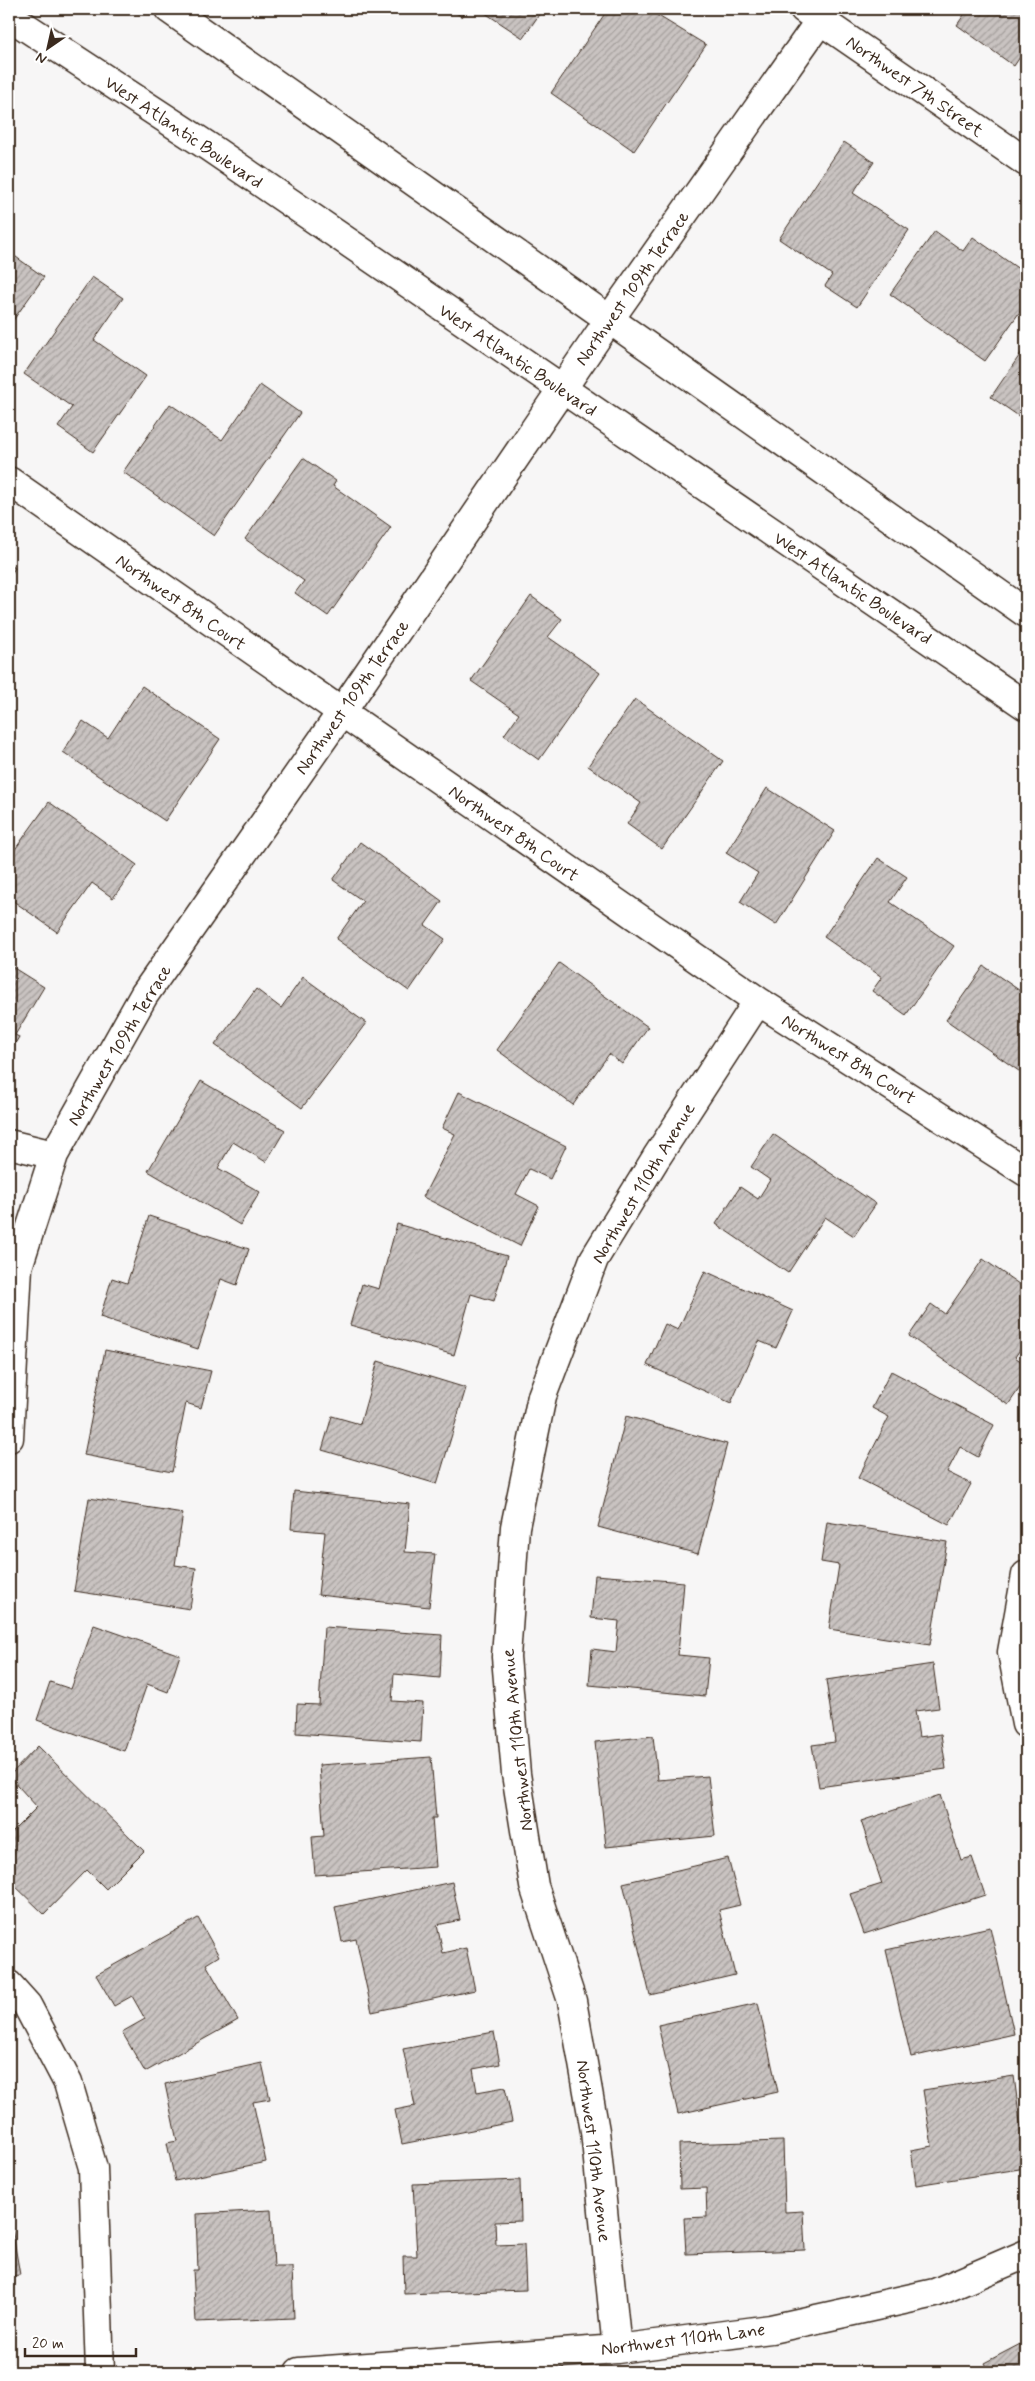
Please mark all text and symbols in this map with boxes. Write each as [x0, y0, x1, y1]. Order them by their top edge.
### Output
north arrow [22, 22, 72, 72]
street label: Northwest 7th Street [841, 30, 988, 144]
text: N [32, 48, 50, 68]
street label: West Atlantic Boulevard [100, 71, 267, 195]
street label: Northwest 109th Terrace [570, 206, 695, 371]
street label: West Atlantic Boulevard [434, 299, 601, 423]
street label: West Atlantic Boulevard [769, 527, 936, 651]
street label: Northwest 8th Court [111, 549, 250, 657]
street label: Northwest 109th Terrace [290, 615, 415, 780]
street label: Northwest 8th Court [444, 780, 583, 888]
street label: Northwest 109th Terrace [62, 960, 178, 1131]
street label: Northwest 8th Court [777, 1009, 920, 1111]
street label: Northwest 110th Avenue [586, 1099, 701, 1268]
street label: Northwest 110th Avenue [496, 1647, 540, 1832]
street label: Northwest 110th Avenue [570, 2059, 616, 2244]
street label: Northwest 110th Lane [599, 2318, 767, 2362]
scale bar [25, 2326, 136, 2358]
text: 20 m [32, 2334, 64, 2354]

